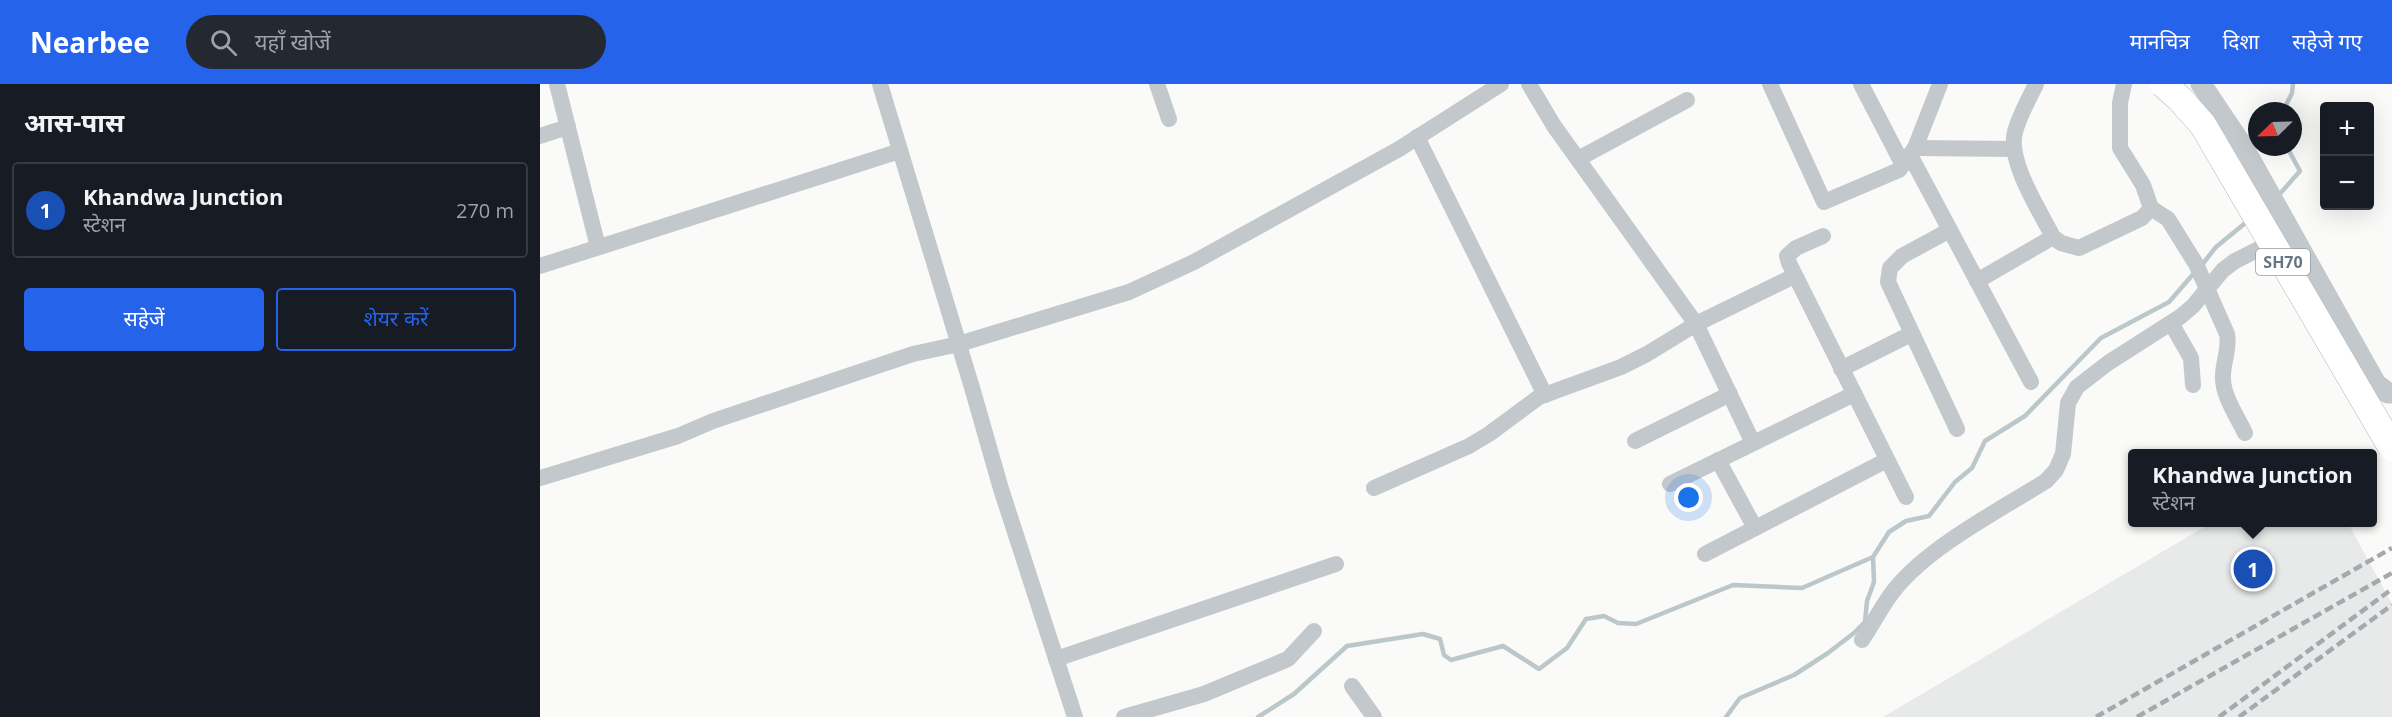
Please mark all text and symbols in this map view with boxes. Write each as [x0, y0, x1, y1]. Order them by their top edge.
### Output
search box [186, 15, 606, 69]
text: Nearbee [30, 23, 150, 61]
icon: search [207, 26, 240, 59]
text: यहाँ खोजें [255, 26, 331, 56]
text: मानचित्र [2130, 27, 2190, 55]
text: दिशा [2223, 27, 2259, 55]
text: सहेजे गए [2292, 27, 2362, 55]
north arrow [2248, 102, 2302, 156]
map controls [2320, 102, 2374, 210]
button: + [2320, 102, 2374, 156]
text: आस-पास [24, 104, 124, 140]
button: − [2320, 156, 2374, 210]
text: Khandwa Junction [83, 181, 283, 211]
text: 1 [40, 197, 51, 224]
text: 270 m [456, 197, 514, 224]
text: स्टेशन [83, 211, 126, 238]
road number: SH70 [2256, 249, 2310, 275]
button: सहेजें [24, 288, 264, 351]
button: शेयर करें [276, 288, 516, 351]
popup [2128, 449, 2377, 527]
text: Khandwa Junction [2152, 459, 2353, 489]
your location [1674, 483, 1703, 512]
text: स्टेशन [2152, 489, 2195, 516]
pin: 1 [2234, 546, 2272, 592]

